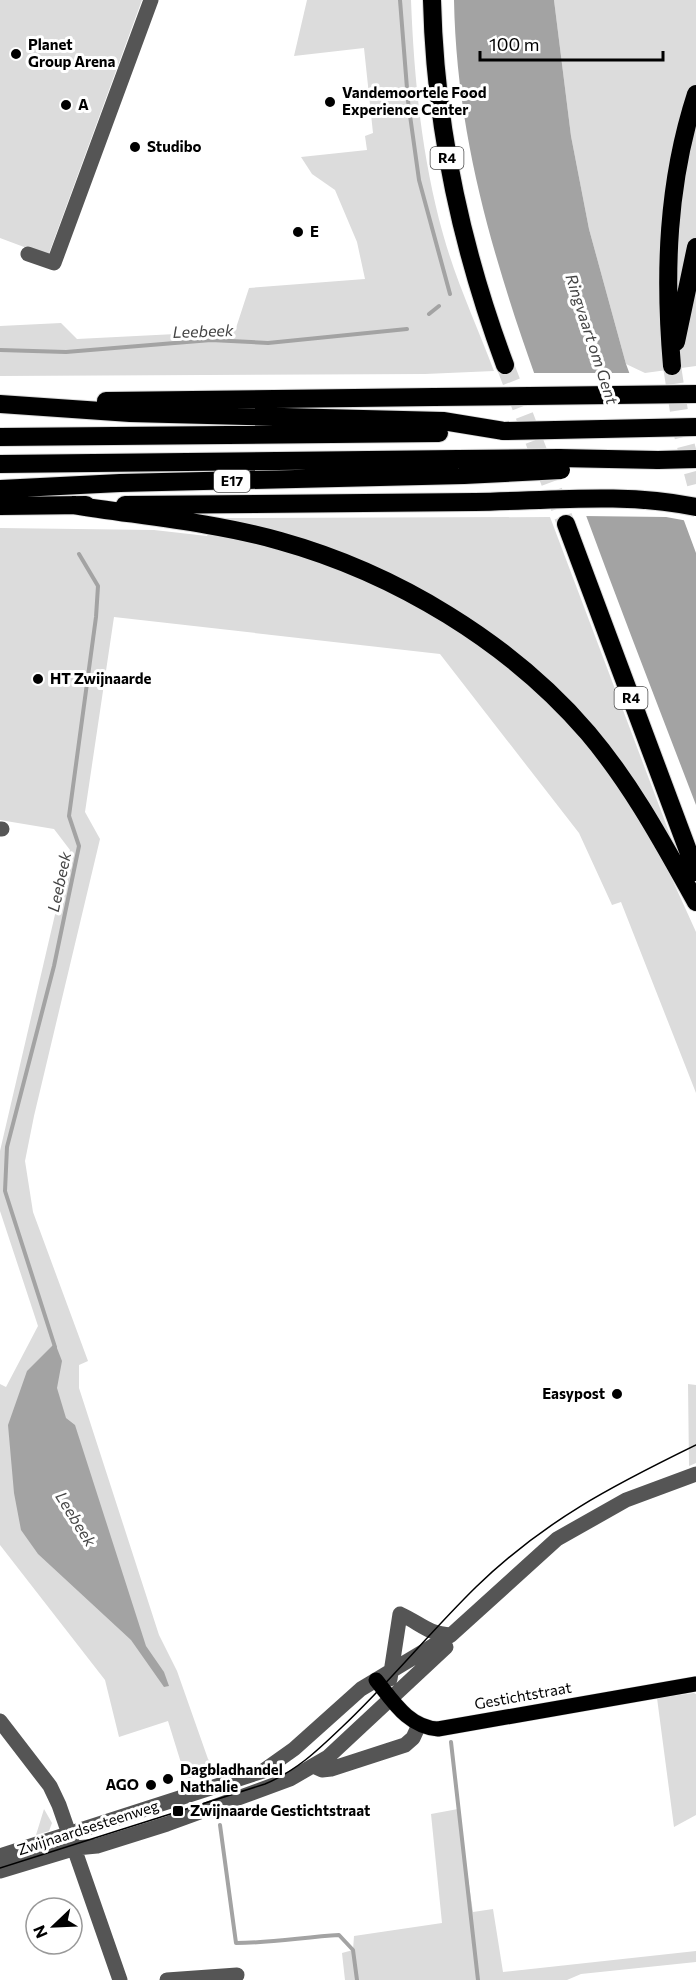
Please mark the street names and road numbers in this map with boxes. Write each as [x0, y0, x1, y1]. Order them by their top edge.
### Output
road number: R4 [430, 147, 464, 169]
road number: E17 [214, 470, 250, 492]
road number: R4 [614, 687, 648, 709]
street label: Gestichtstraat [473, 1678, 573, 1712]
street label: Zwijnaardsesteenweg [15, 1796, 161, 1858]

